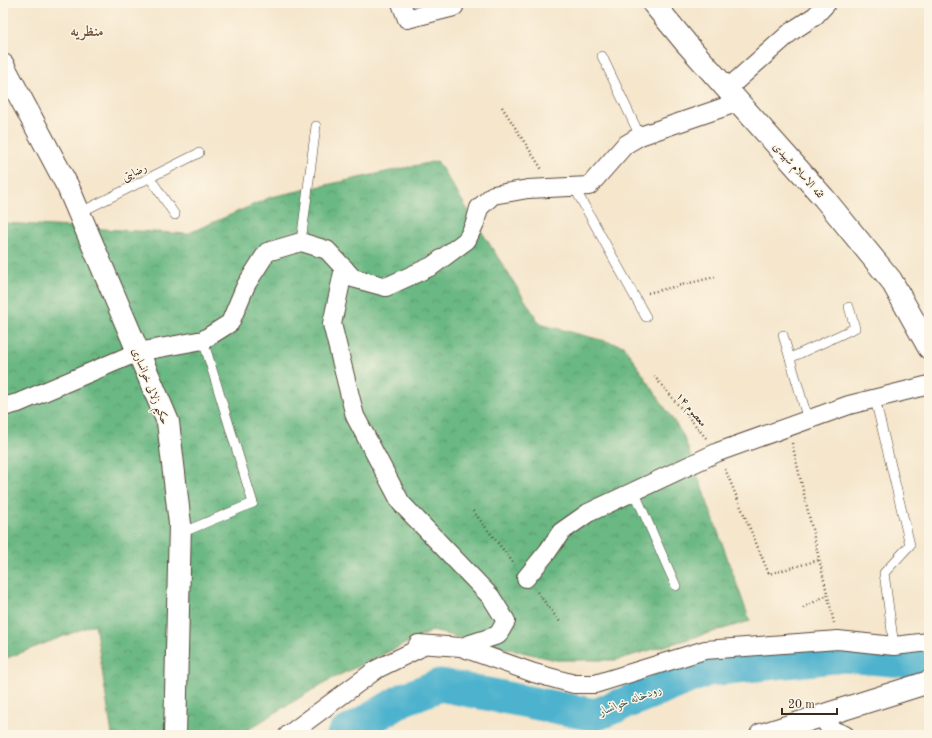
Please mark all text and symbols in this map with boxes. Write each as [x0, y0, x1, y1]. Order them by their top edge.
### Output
district label: منظریه [70, 25, 104, 41]
street label: ثقه الاسلام شهیدی [768, 141, 826, 203]
street label: رضایتی [121, 163, 149, 185]
street label: حکیم زلالی خوانساری [126, 346, 171, 428]
street label: ۱۴ معصوم [671, 391, 708, 431]
water label: رودخانه خوانسار [597, 684, 664, 720]
scale bar [782, 690, 837, 716]
text: 20 m [788, 699, 815, 711]

